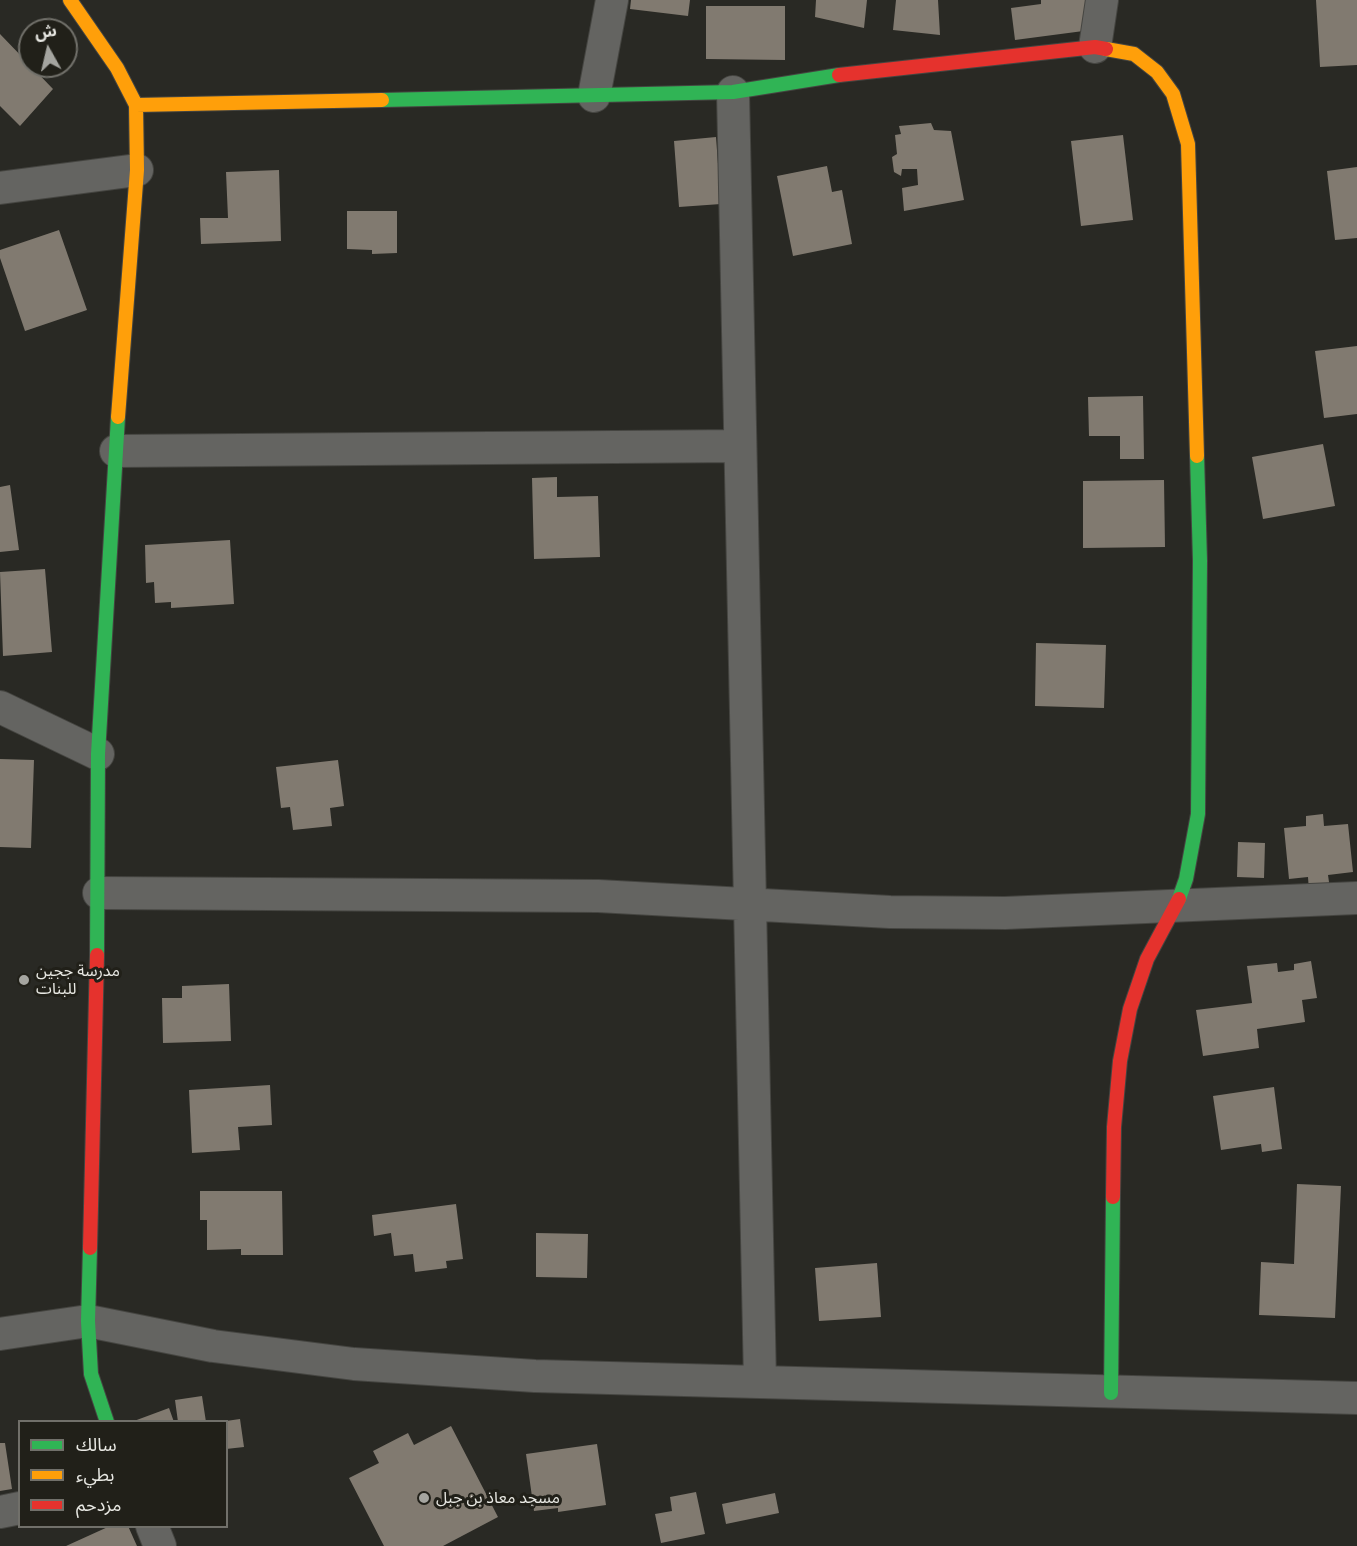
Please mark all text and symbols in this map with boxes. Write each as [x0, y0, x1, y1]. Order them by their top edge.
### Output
north arrow [18, 18, 78, 78]
text: ش [34, 21, 58, 43]
place label: مدرسة ججين للبنات [36, 961, 120, 999]
marker: مدرسة ججين للبنات [17, 973, 31, 987]
legend [18, 1420, 228, 1528]
text: سالك [76, 1434, 117, 1455]
text: بطيء [76, 1464, 114, 1485]
place label: مسجد معاذ بن جبل [436, 1488, 560, 1508]
marker: مسجد معاذ بن جبل [417, 1491, 431, 1505]
text: مزدحم [76, 1494, 121, 1515]

